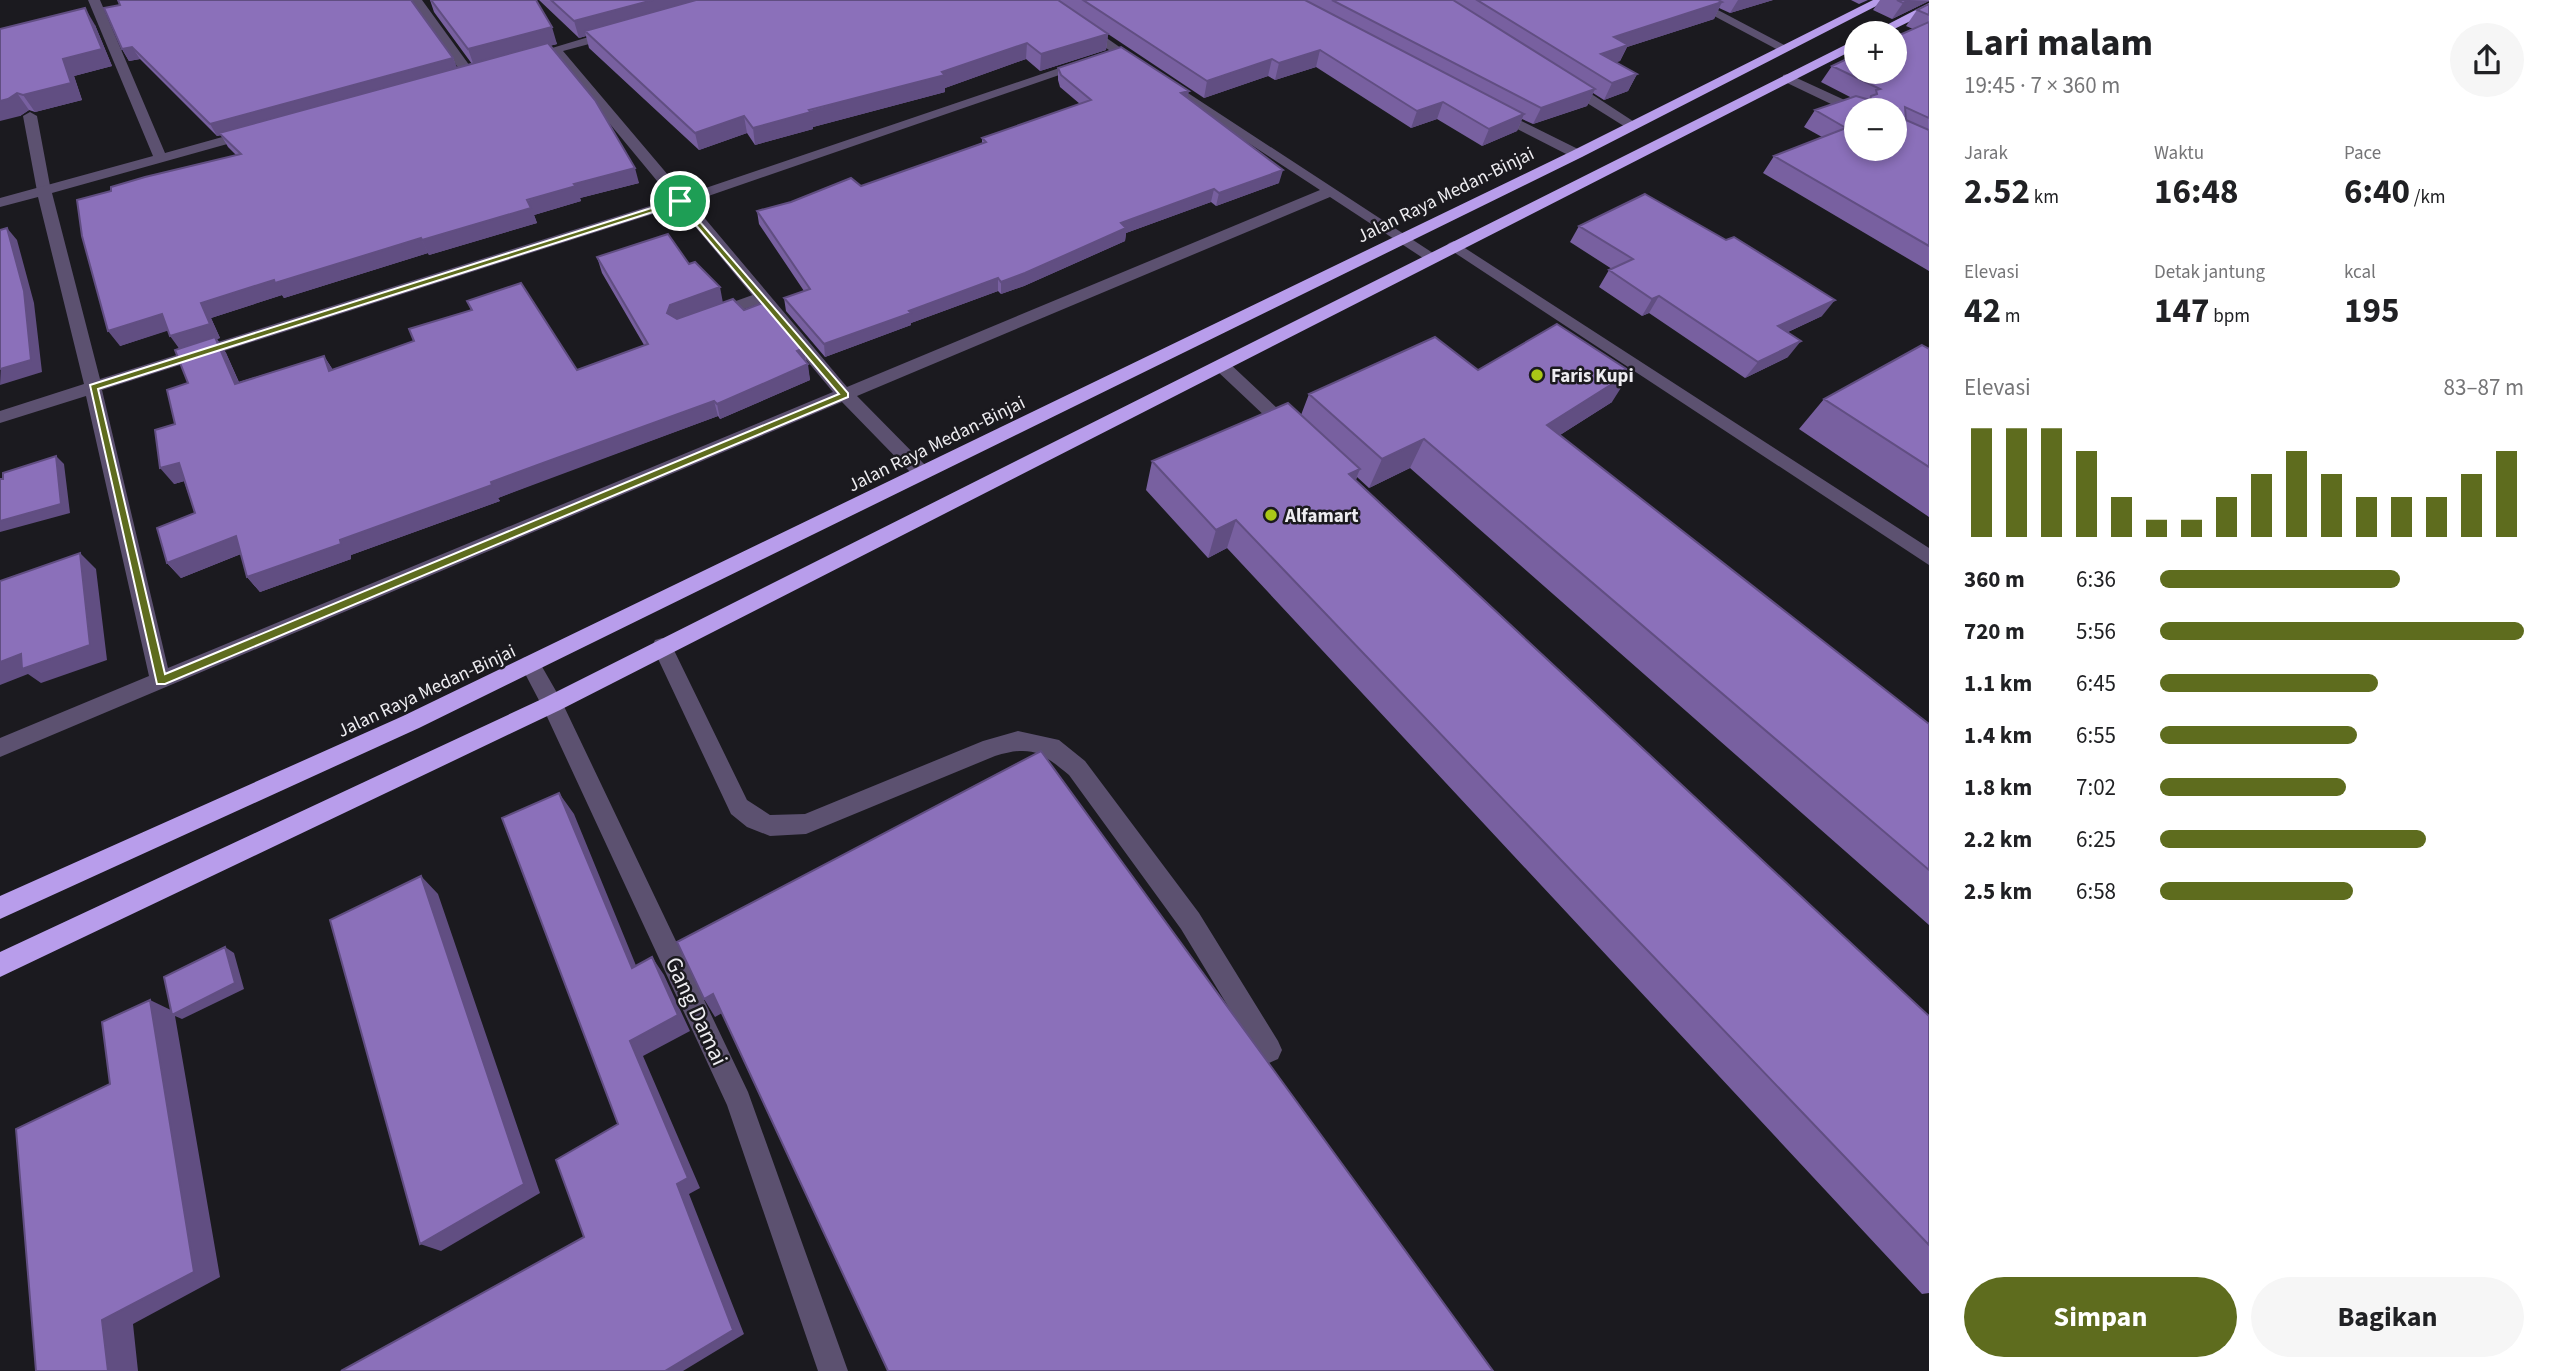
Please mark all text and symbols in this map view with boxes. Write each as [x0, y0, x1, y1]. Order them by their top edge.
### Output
text: Lari malam [1964, 16, 2153, 70]
map controls [1844, 21, 1907, 161]
button: + [1844, 21, 1907, 84]
button: share [2450, 23, 2524, 97]
text: 19:45 · 7 × 360 m [1964, 69, 2120, 102]
button: − [1844, 98, 1907, 161]
text: Jarak [1964, 140, 2008, 167]
text: Waktu [2154, 140, 2204, 167]
text: Pace [2344, 140, 2381, 167]
street label: Jalan Raya Medan-Binjai [1352, 141, 1539, 250]
text: 2.52 [1964, 167, 2030, 217]
text: 16:48 [2154, 167, 2238, 217]
text: 6:40 [2344, 167, 2410, 217]
pin [650, 171, 710, 231]
icon: arrive [661, 182, 699, 220]
text: km [2030, 184, 2059, 211]
text: /km [2410, 184, 2446, 211]
text: Elevasi [1964, 259, 2019, 286]
text: Detak jantung [2154, 259, 2265, 286]
text: kcal [2344, 259, 2376, 286]
text: 42 [1964, 286, 2001, 336]
text: 147 [2154, 286, 2209, 336]
text: 195 [2344, 286, 2399, 336]
text: m [2001, 303, 2021, 330]
text: bpm [2209, 303, 2250, 330]
place label: Faris Kupi [1551, 363, 1634, 390]
marker: Faris Kupi [1529, 367, 1545, 383]
text: Elevasi [1964, 371, 2031, 404]
text: 83–87 m [2444, 371, 2524, 404]
street label: Jalan Raya Medan-Binjai [843, 390, 1030, 499]
place label: Alfamart [1284, 503, 1359, 530]
marker: Alfamart [1263, 507, 1279, 523]
text: 360 m [1964, 563, 2025, 596]
text: 6:36 [2076, 563, 2116, 596]
text: 720 m [1964, 615, 2025, 648]
text: 5:56 [2076, 615, 2116, 648]
street label: Jalan Raya Medan-Binjai [333, 638, 520, 745]
text: 1.1 km [1964, 667, 2032, 700]
text: 6:45 [2076, 667, 2116, 700]
text: 1.4 km [1964, 719, 2032, 752]
text: 6:55 [2076, 719, 2116, 752]
text: 1.8 km [1964, 771, 2032, 804]
text: 7:02 [2076, 771, 2116, 804]
text: 2.2 km [1964, 823, 2032, 856]
text: 6:25 [2076, 823, 2116, 856]
text: 2.5 km [1964, 875, 2032, 908]
text: 6:58 [2076, 875, 2116, 908]
street label: Gang Damai [657, 951, 736, 1071]
button: Simpan [1964, 1277, 2237, 1357]
button: Bagikan [2251, 1277, 2524, 1357]

